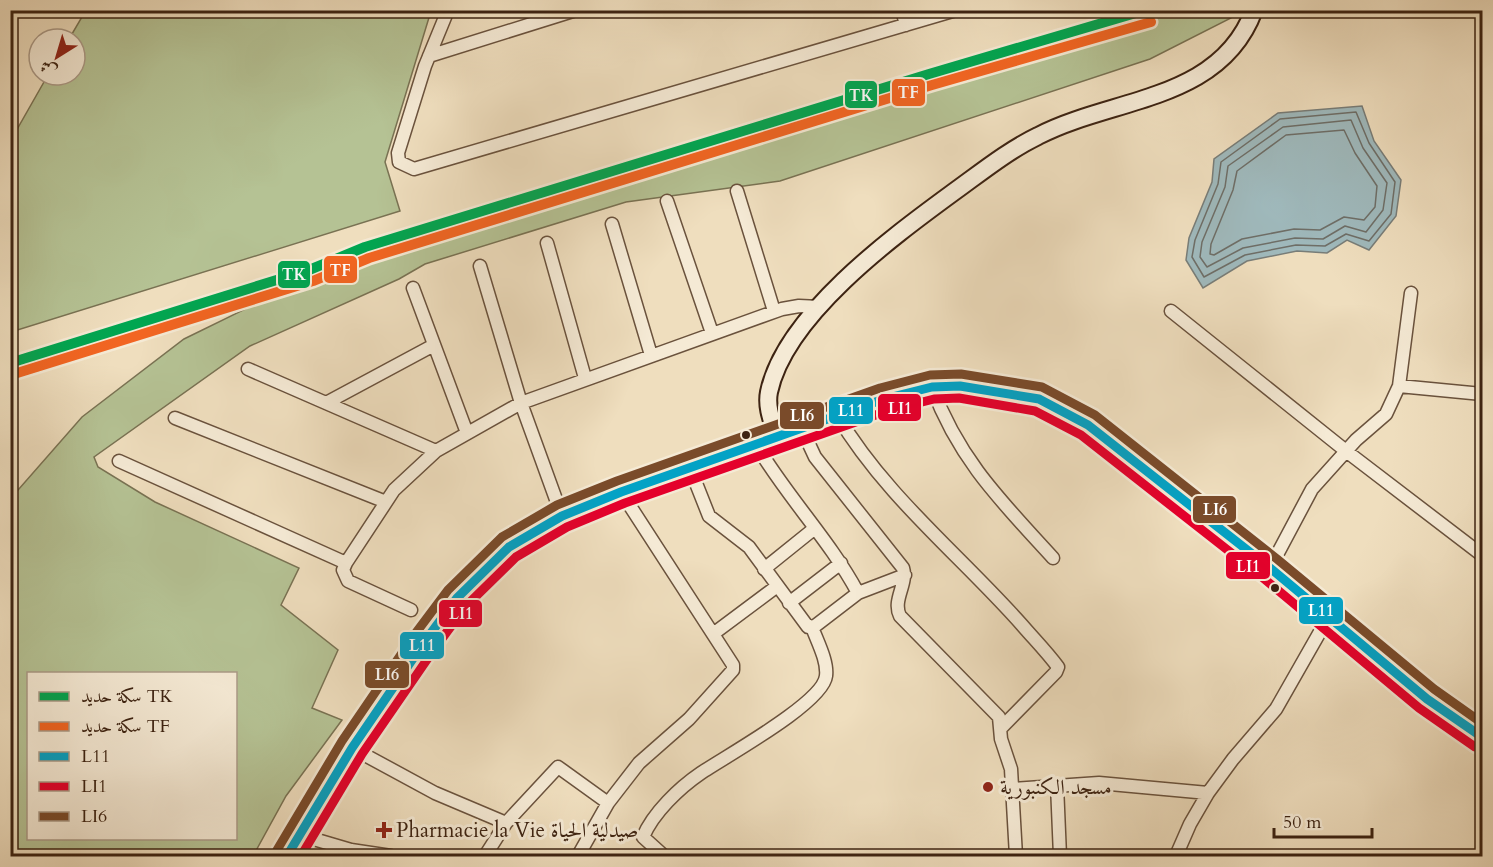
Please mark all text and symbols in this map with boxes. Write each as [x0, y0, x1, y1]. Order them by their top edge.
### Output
north arrow [27, 27, 87, 87]
text: ش [36, 55, 62, 82]
line badge: TF [891, 78, 926, 107]
line badge: TK [844, 80, 878, 109]
text: TF [897, 82, 919, 104]
text: TK [849, 85, 873, 107]
line badge: TF [323, 255, 358, 284]
line badge: TK [277, 260, 311, 289]
text: TF [329, 260, 351, 282]
text: TK [282, 264, 306, 286]
line badge: LI1 [877, 393, 922, 422]
line badge: L11 [828, 396, 874, 425]
text: LI1 [888, 398, 912, 420]
text: L11 [838, 400, 864, 422]
line badge: LI6 [779, 401, 825, 430]
text: LI6 [790, 405, 814, 427]
unlabelled marker [740, 429, 752, 441]
line badge: LI6 [1192, 495, 1237, 524]
text: LI6 [1203, 499, 1227, 521]
line badge: LI1 [1225, 551, 1271, 580]
text: LI1 [1236, 556, 1260, 578]
unlabelled marker [1269, 582, 1281, 594]
line badge: L11 [1298, 596, 1344, 625]
line badge: LI1 [438, 599, 483, 628]
text: L11 [1308, 600, 1334, 622]
text: LI1 [449, 603, 473, 625]
line badge: L11 [399, 631, 445, 660]
text: L11 [409, 635, 435, 657]
line badge: LI6 [364, 660, 410, 689]
text: LI6 [375, 664, 399, 686]
legend [27, 672, 237, 840]
text: سكة حديد TK [81, 684, 174, 709]
text: سكة حديد TF [81, 714, 170, 739]
text: L11 [81, 744, 110, 769]
place label: مسجد الكنبورية [1000, 773, 1112, 802]
text: LI1 [81, 774, 107, 799]
marker: مسجد الكنبورية [981, 780, 995, 794]
scale bar [1274, 801, 1372, 839]
text: LI6 [81, 804, 107, 829]
text: 50 m [1283, 810, 1322, 835]
place label: Pharmacie la Vie صيدلية الحياة [396, 816, 638, 845]
marker: Pharmacie la Vie صيدلية الحياة [377, 823, 391, 837]

